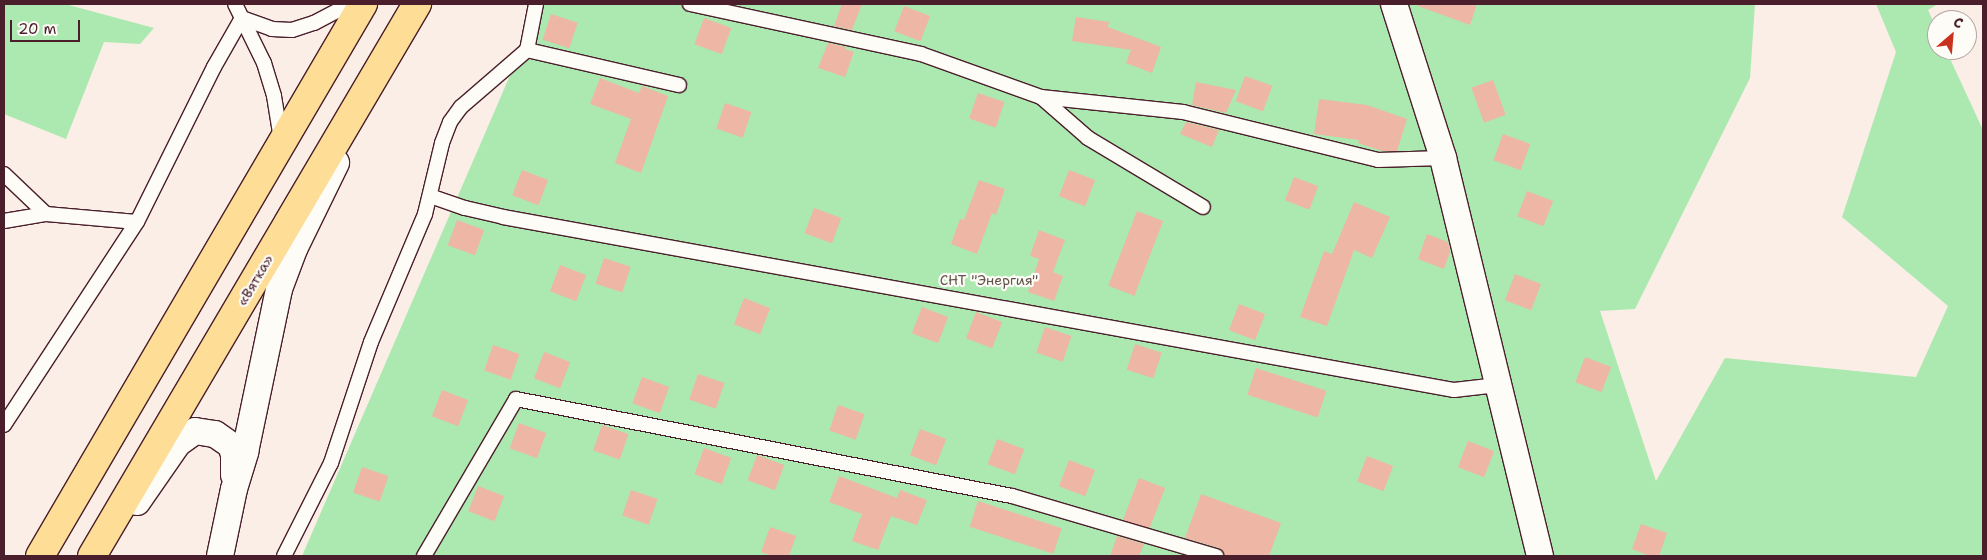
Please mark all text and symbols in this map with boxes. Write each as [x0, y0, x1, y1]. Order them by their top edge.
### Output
scale bar [12, 10, 82, 42]
north arrow [1927, 10, 1977, 60]
text: С [1950, 13, 1966, 32]
text: 20 m [18, 19, 57, 39]
street label: «Вятка» [234, 251, 276, 309]
park label: СНТ "Энергия" [940, 272, 1038, 288]

